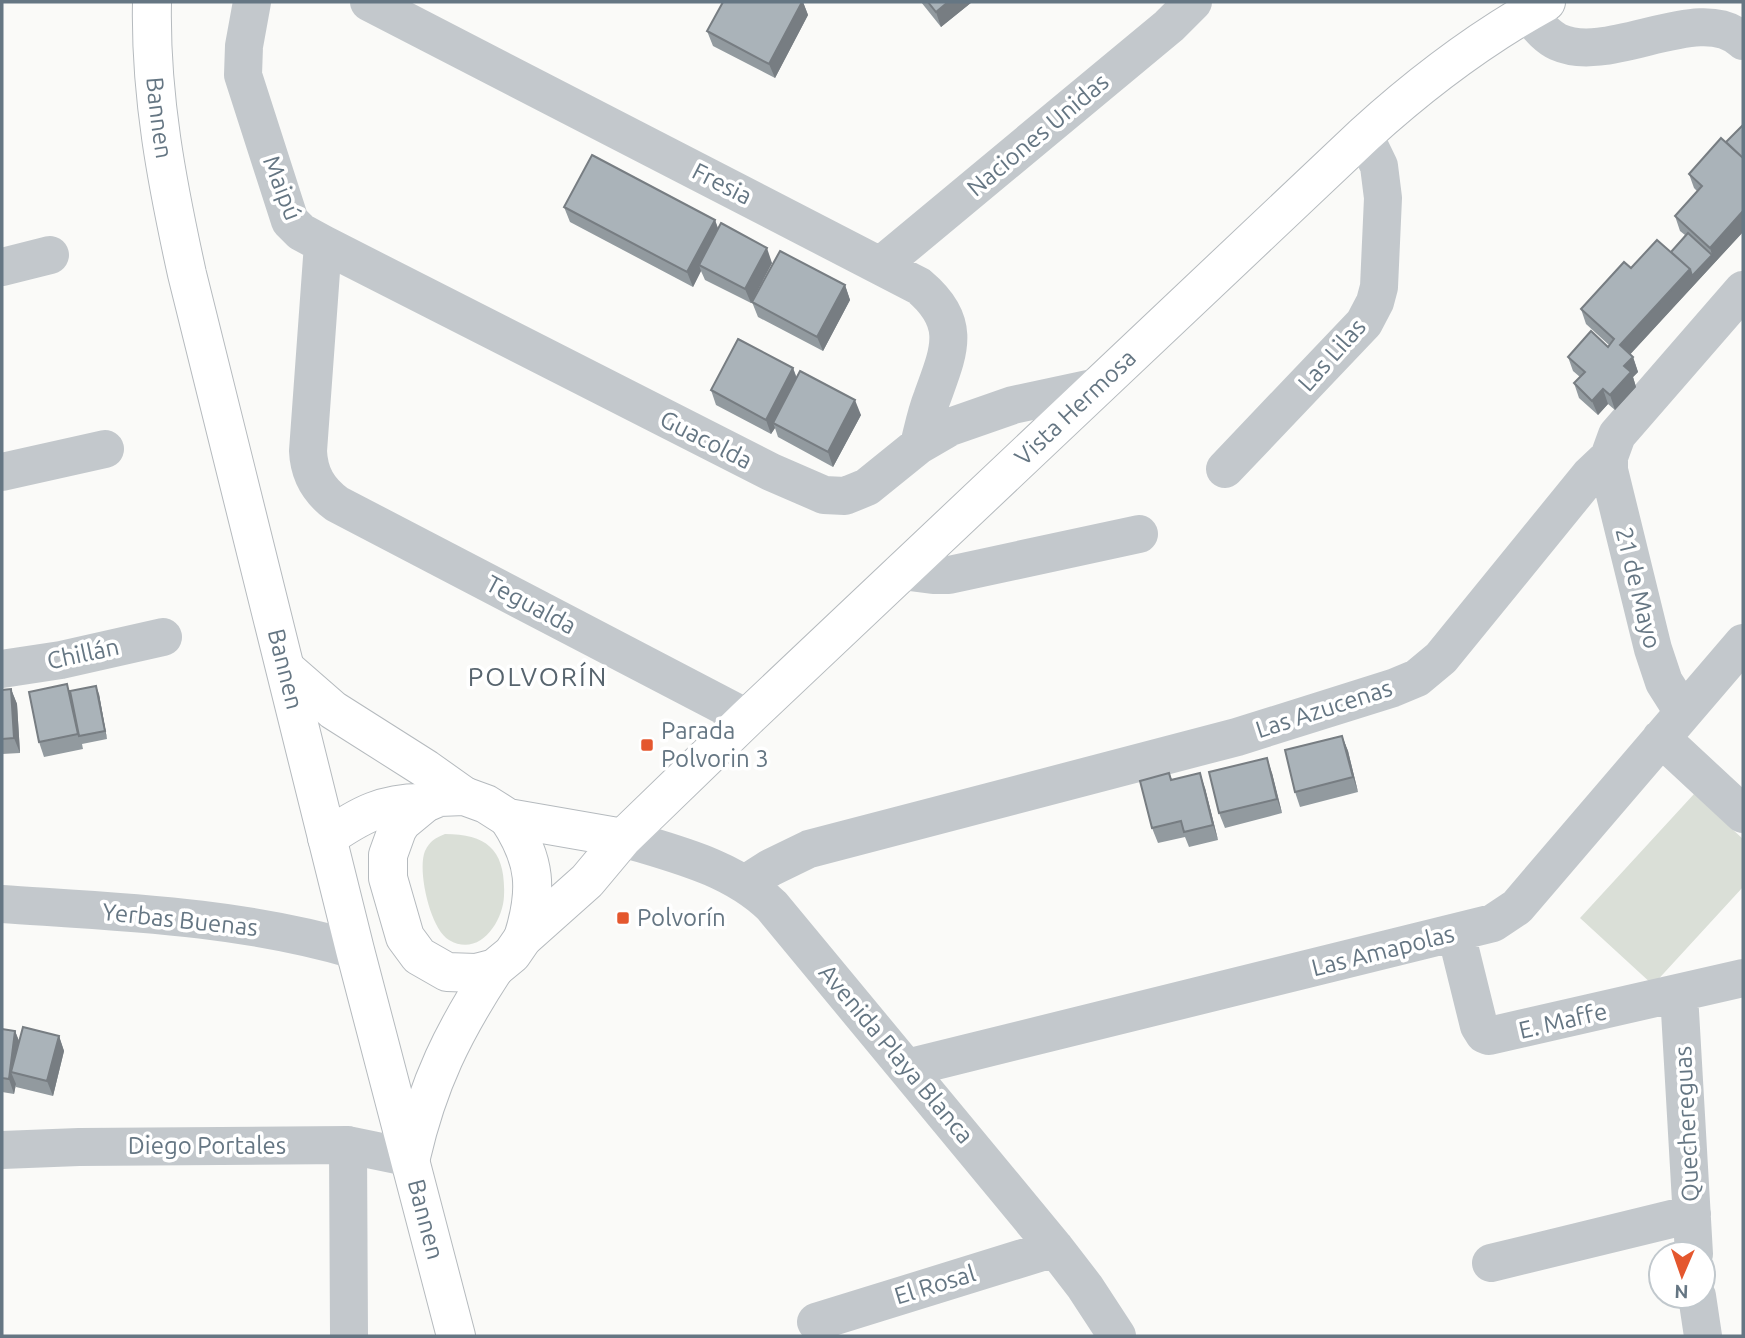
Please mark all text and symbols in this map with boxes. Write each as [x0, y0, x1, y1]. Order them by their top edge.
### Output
street label: Naciones Unidas [962, 68, 1114, 202]
street label: Bannen [141, 76, 178, 160]
street label: Maipú [258, 152, 307, 224]
street label: Fresia [688, 157, 756, 210]
street label: Las Lilas [1292, 313, 1371, 396]
street label: Vista Hermosa [1009, 344, 1141, 471]
street label: Guacolda [656, 405, 757, 474]
street label: 21 de Mayo [1610, 524, 1667, 651]
street label: Tegualda [482, 570, 581, 639]
street label: Bannen [263, 626, 309, 712]
street label: Chillán [44, 633, 121, 674]
district label: POLVORÍN [468, 661, 608, 691]
street label: Las Azucenas [1252, 674, 1396, 743]
place label: Parada Polvorin 3 [661, 717, 769, 772]
marker: Parada Polvorin 3 [639, 737, 655, 753]
street label: Yerbas Buenas [101, 898, 259, 941]
place label: Polvorín [637, 904, 726, 931]
marker: Polvorín [615, 910, 631, 926]
street label: Las Amapolas [1309, 920, 1457, 981]
street label: Avenida Playa Blanca [814, 959, 979, 1149]
street label: E. Maffe [1516, 997, 1610, 1044]
street label: Quechereguas [1669, 1045, 1704, 1203]
street label: Diego Portales [128, 1132, 286, 1159]
street label: Bannen [403, 1176, 449, 1262]
north arrow [1647, 1240, 1717, 1310]
street label: El Rosal [891, 1259, 979, 1310]
text: N [1674, 1281, 1689, 1303]

